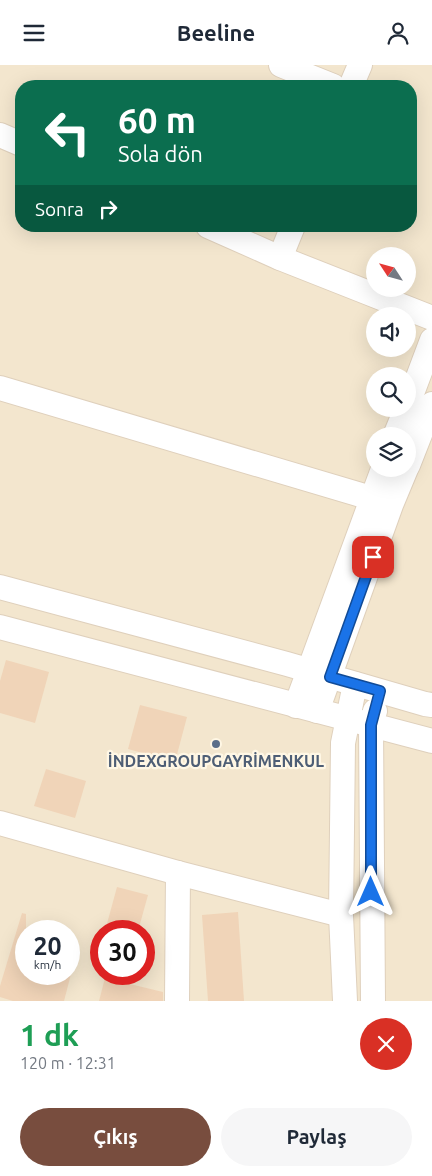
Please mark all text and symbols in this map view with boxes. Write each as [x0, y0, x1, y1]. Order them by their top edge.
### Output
icon: menu [20, 19, 48, 47]
icon: person [384, 19, 412, 47]
text: Beeline [177, 20, 255, 45]
icon: left [35, 100, 100, 165]
text: 60 m [118, 100, 196, 140]
text: Sola dön [118, 141, 203, 166]
icon: right [94, 195, 122, 223]
text: Sonra [35, 198, 84, 220]
north arrow [366, 247, 416, 297]
map controls [366, 247, 416, 477]
button: sound [366, 307, 416, 357]
button: search [366, 367, 416, 417]
button: layers [366, 427, 416, 477]
pin [352, 536, 394, 578]
icon: arrive [359, 543, 387, 571]
marker: İNDEXGROUPGAYRİMENKUL [210, 738, 222, 750]
place label: İNDEXGROUPGAYRİMENKUL [108, 752, 324, 770]
position arrow [344, 865, 396, 917]
speed limit sign: 30 [90, 920, 155, 985]
text: 20 [33, 932, 62, 960]
text: km/h [34, 958, 61, 971]
text: 1 dk [20, 1018, 79, 1052]
button: close [360, 1018, 412, 1070]
text: 120 m · 12:31 [20, 1054, 116, 1072]
button: Çıkış [20, 1108, 211, 1166]
button: Paylaş [221, 1108, 412, 1166]

